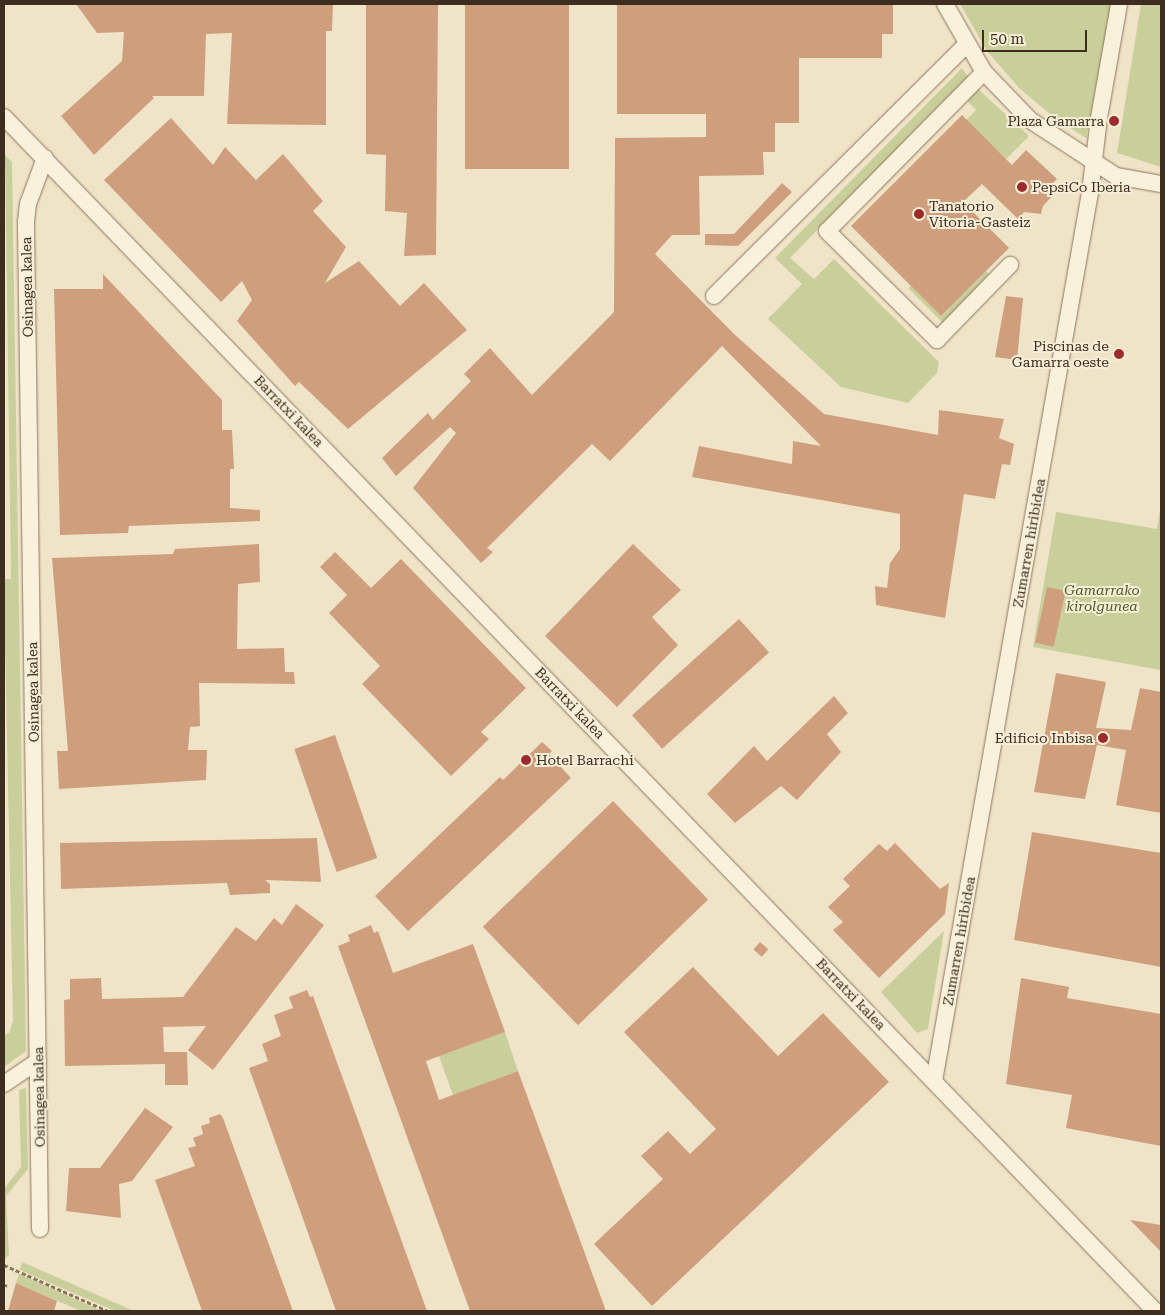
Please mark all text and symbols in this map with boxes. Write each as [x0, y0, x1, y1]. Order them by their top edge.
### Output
scale bar [985, 20, 1090, 52]
text: 50 m [990, 30, 1024, 48]
place label: Plaza Gamarra [1007, 113, 1104, 129]
marker: Plaza Gamarra [1108, 115, 1120, 127]
place label: PepsiCo Iberia [1032, 179, 1131, 195]
marker: PepsiCo Iberia [1016, 181, 1028, 193]
place label: Tanatorio Vitoria-Gasteiz [929, 198, 1030, 230]
marker: Tanatorio Vitoria-Gasteiz [913, 208, 925, 220]
street label: Osinagea kalea [18, 237, 36, 337]
place label: Piscinas de Gamarra oeste [1012, 338, 1109, 371]
marker: Piscinas de Gamarra oeste [1113, 348, 1125, 360]
street label: Barratxi kalea [251, 372, 327, 450]
street label: Zumarren hiribidea [1009, 477, 1049, 609]
park label: Gamarrako kirolgunea [1064, 582, 1140, 614]
street label: Osinagea kalea [24, 642, 42, 742]
street label: Barratxi kalea [532, 664, 608, 742]
place label: Edificio Inbisa [995, 730, 1093, 746]
marker: Edificio Inbisa [1097, 732, 1109, 744]
place label: Hotel Barrachi [536, 752, 634, 768]
marker: Hotel Barrachi [520, 754, 532, 766]
street label: Zumarren hiribidea [939, 875, 979, 1007]
street label: Barratxi kalea [813, 955, 889, 1033]
street label: Osinagea kalea [30, 1047, 48, 1147]

